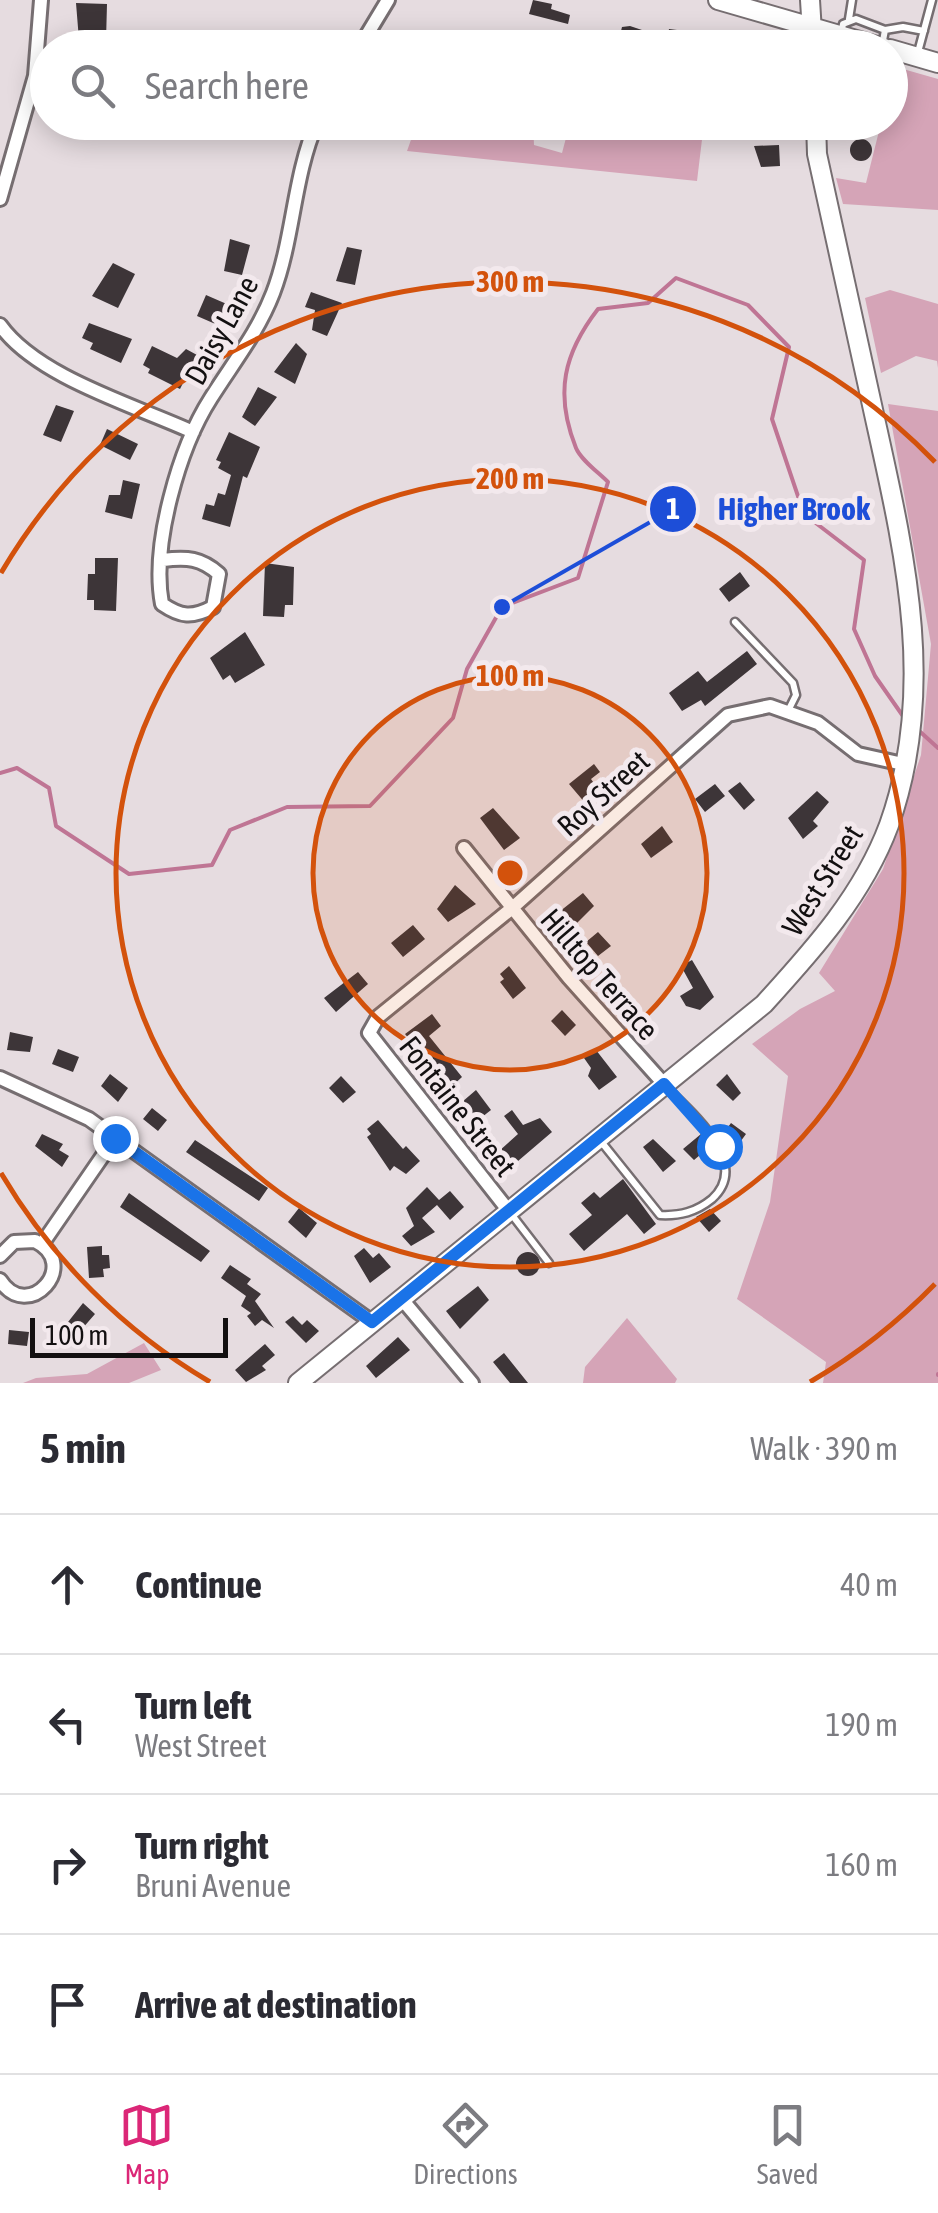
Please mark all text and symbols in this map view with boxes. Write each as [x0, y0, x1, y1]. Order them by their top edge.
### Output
search box [30, 30, 908, 140]
icon: search [65, 58, 120, 113]
text: Search here [145, 64, 309, 107]
text: 300 m [476, 264, 544, 298]
street label: Daisy Lane [177, 270, 265, 390]
text: 200 m [476, 461, 544, 495]
callout: Higher Brook [648, 478, 891, 540]
text: Higher Brook [718, 490, 871, 527]
text: 1 [666, 491, 680, 525]
text: 100 m [476, 658, 544, 692]
street label: Roy Street [550, 743, 656, 843]
street label: West Street [775, 819, 869, 941]
centre of rings [492, 855, 528, 891]
street label: Hilltop Terrace [534, 902, 666, 1046]
street label: Fontaine Street [393, 1029, 523, 1183]
route end [93, 1116, 139, 1162]
route start [697, 1124, 743, 1170]
scale bar [30, 1313, 228, 1358]
text: 100 m [45, 1319, 108, 1351]
text: 5 min [40, 1424, 126, 1472]
text: Walk · 390 m [750, 1430, 898, 1467]
icon: ahead [40, 1557, 95, 1612]
text: Continue [135, 1563, 262, 1606]
text: 40 m [840, 1566, 898, 1603]
text: Turn left [135, 1684, 251, 1727]
icon: left [40, 1697, 95, 1752]
text: 190 m [825, 1706, 898, 1743]
text: West Street [135, 1727, 267, 1764]
text: Turn right [135, 1824, 269, 1867]
icon: right [40, 1837, 95, 1892]
text: 160 m [825, 1846, 898, 1883]
text: Bruni Avenue [135, 1867, 291, 1904]
icon: arrive [40, 1977, 95, 2032]
text: Arrive at destination [135, 1983, 417, 2026]
tab: Map [119, 2098, 174, 2190]
tab: Directions [413, 2098, 518, 2190]
tab: Saved [757, 2098, 819, 2190]

